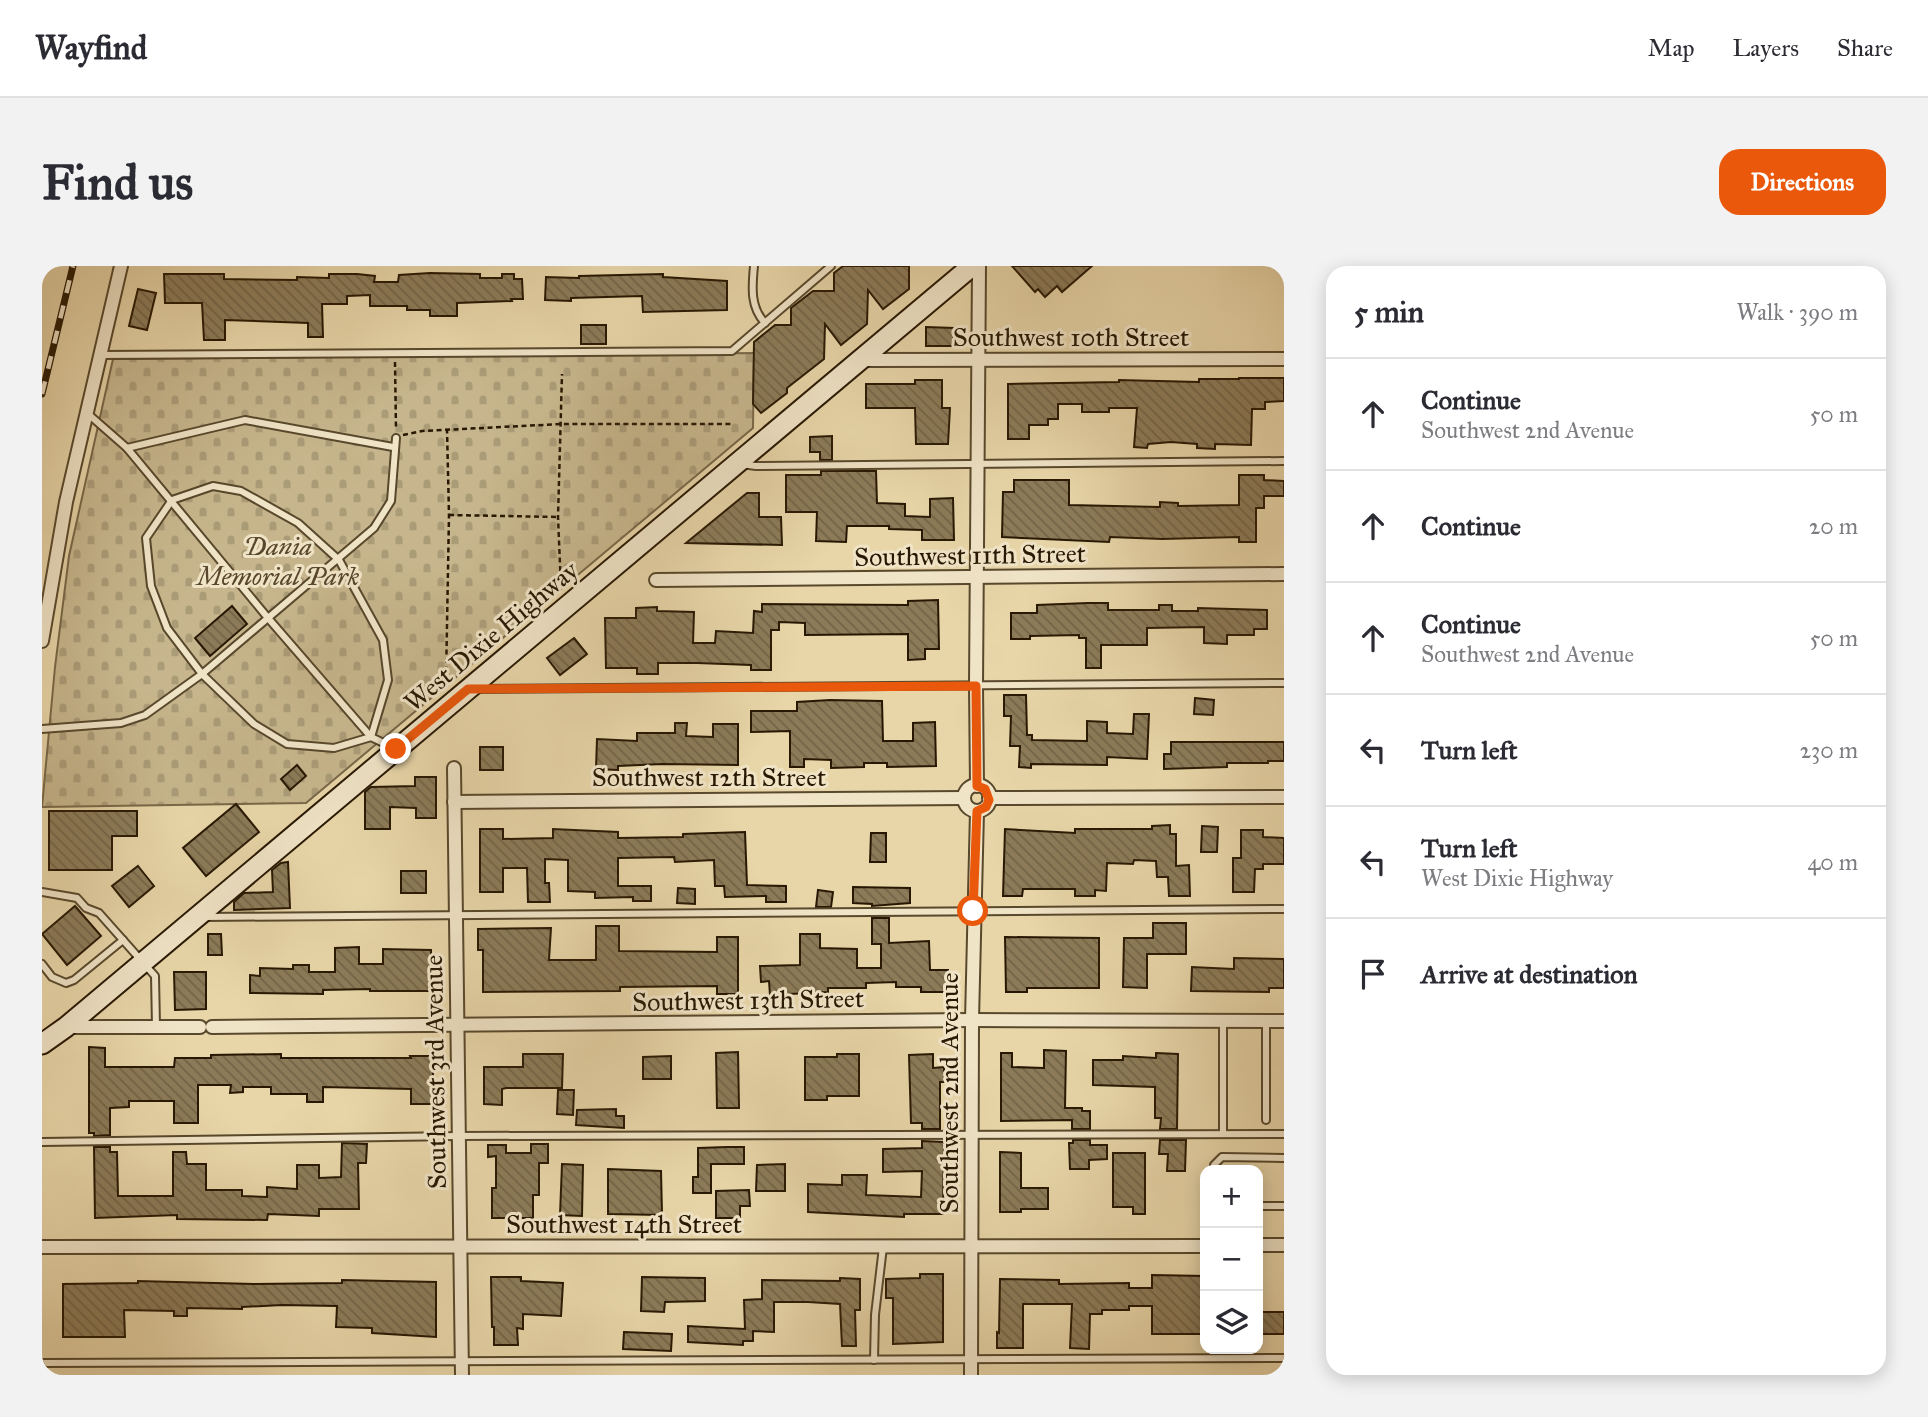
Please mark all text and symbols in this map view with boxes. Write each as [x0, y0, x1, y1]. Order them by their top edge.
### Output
text: Wayfind [35, 28, 147, 68]
text: Map [1648, 33, 1695, 63]
text: Layers [1733, 33, 1799, 63]
text: Share [1837, 33, 1893, 63]
button: Directions [1719, 149, 1886, 215]
text: Find us [42, 153, 193, 212]
text: 5 min [1354, 294, 1424, 330]
text: Walk · 390 m [1737, 298, 1858, 326]
street label: Southwest 10th Street [953, 321, 1189, 353]
text: Continue [1421, 384, 1521, 416]
icon: ahead [1354, 395, 1392, 433]
text: 50 m [1810, 400, 1858, 428]
text: Southwest 2nd Avenue [1421, 416, 1634, 444]
icon: ahead [1354, 507, 1392, 545]
text: Continue [1421, 510, 1521, 542]
text: 20 m [1809, 512, 1858, 540]
park label: Dania Memorial Park [194, 530, 360, 592]
street label: Southwest 11th Street [854, 537, 1086, 573]
street label: West Dixie Highway [398, 553, 585, 718]
text: Continue [1421, 608, 1521, 640]
icon: ahead [1354, 619, 1392, 657]
text: 50 m [1810, 624, 1858, 652]
text: Southwest 2nd Avenue [1421, 640, 1634, 668]
icon: left [1354, 731, 1392, 769]
route end [380, 733, 411, 764]
text: Turn left [1421, 734, 1517, 766]
text: 230 m [1800, 736, 1858, 764]
street label: Southwest 12th Street [592, 761, 826, 793]
text: Turn left [1421, 832, 1517, 864]
icon: left [1354, 843, 1392, 881]
text: 40 m [1808, 848, 1858, 876]
text: West Dixie Highway [1421, 864, 1613, 892]
route start [957, 895, 988, 926]
street label: Southwest 3rd Avenue [417, 954, 453, 1189]
icon: arrive [1354, 955, 1392, 993]
text: Arrive at destination [1421, 958, 1638, 990]
street label: Southwest 2nd Avenue [933, 972, 965, 1214]
street label: Southwest 13th Street [632, 982, 864, 1018]
map controls [1200, 1165, 1263, 1354]
button: + [1200, 1165, 1263, 1228]
street label: Southwest 14th Street [506, 1208, 742, 1240]
button: − [1200, 1228, 1263, 1291]
button: layers [1200, 1291, 1263, 1354]

